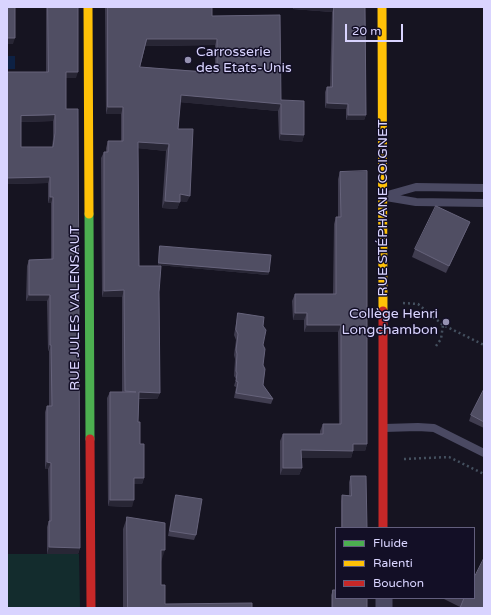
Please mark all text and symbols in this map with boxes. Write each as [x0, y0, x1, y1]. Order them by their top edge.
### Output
scale bar [347, 16, 405, 42]
text: 20 m [352, 24, 381, 38]
place label: Carrosserie des Etats-Unis [196, 44, 292, 76]
marker: Carrosserie des Etats-Unis [183, 55, 193, 65]
street label: RUE STÉPHANE COIGNET [375, 119, 391, 297]
street label: RUE JULES VALENSAUT [67, 225, 83, 391]
place label: Collège Henri Longchambon [341, 306, 438, 338]
marker: Collège Henri Longchambon [441, 317, 451, 327]
legend [335, 527, 475, 599]
text: Fluide [373, 536, 408, 550]
text: Ralenti [373, 556, 413, 570]
text: Bouchon [373, 576, 424, 590]

